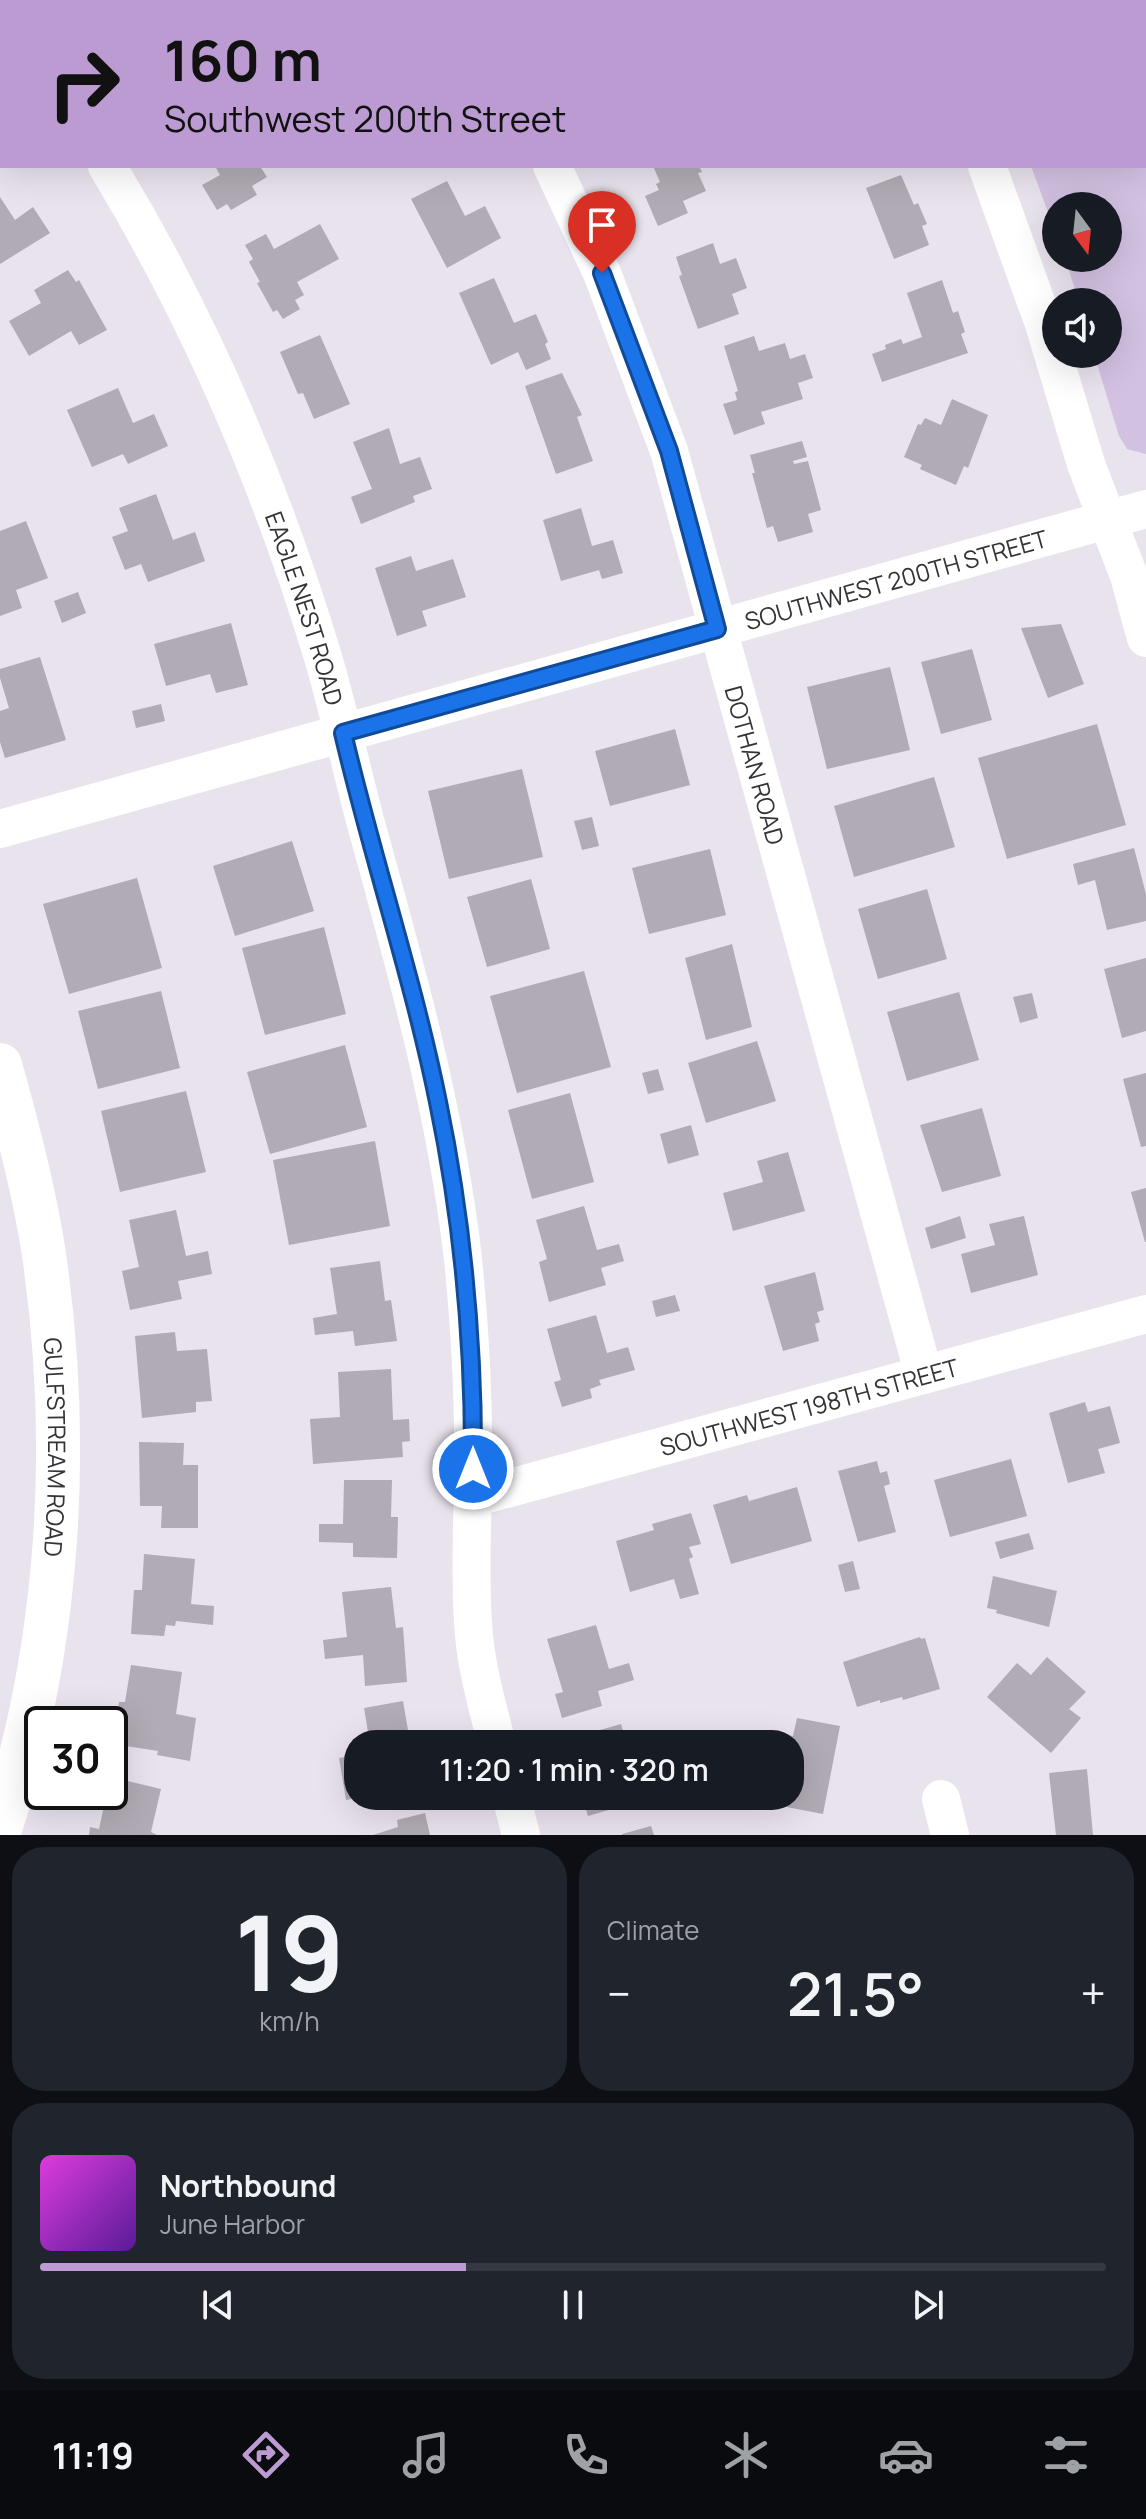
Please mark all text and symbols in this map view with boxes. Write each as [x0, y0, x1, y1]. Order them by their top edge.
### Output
text: 160 m [164, 21, 322, 98]
icon: right [32, 32, 136, 136]
text: Southwest 200th Street [164, 94, 566, 143]
pin [568, 191, 636, 273]
north arrow [1042, 192, 1122, 272]
map controls [1042, 192, 1122, 368]
icon: arrive [580, 203, 624, 247]
button: sound [1042, 288, 1122, 368]
street label: EAGLE NEST ROAD [259, 506, 352, 709]
street label: SOUTHWEST 200TH STREET [741, 521, 1052, 637]
street label: DOTHAN ROAD [718, 682, 793, 848]
street label: GULFSTREAM ROAD [37, 1336, 75, 1558]
street label: SOUTHWEST 198TH STREET [656, 1349, 962, 1463]
position arrow [431, 1427, 515, 1511]
speed limit sign: 30 [24, 1706, 128, 1810]
text: 11:20 · 1 min · 320 m [439, 1749, 709, 1790]
text: 19 [234, 1880, 345, 2022]
text: Climate [607, 1912, 699, 1948]
text: 21.5° [787, 1952, 924, 2034]
text: − [607, 1963, 631, 2023]
text: + [1081, 1963, 1106, 2023]
text: km/h [259, 2003, 320, 2039]
text: Northbound [160, 2165, 337, 2206]
text: June Harbor [160, 2206, 305, 2242]
icon: previous [196, 2283, 240, 2327]
icon: pause [551, 2283, 595, 2327]
icon: next [906, 2283, 950, 2327]
icon: directions [238, 2427, 294, 2483]
icon: music [398, 2427, 454, 2483]
icon: phone [558, 2427, 614, 2483]
icon: climate [718, 2427, 774, 2483]
icon: car [878, 2427, 934, 2483]
icon: filters [1038, 2427, 1094, 2483]
text: 11:19 [52, 2431, 134, 2480]

